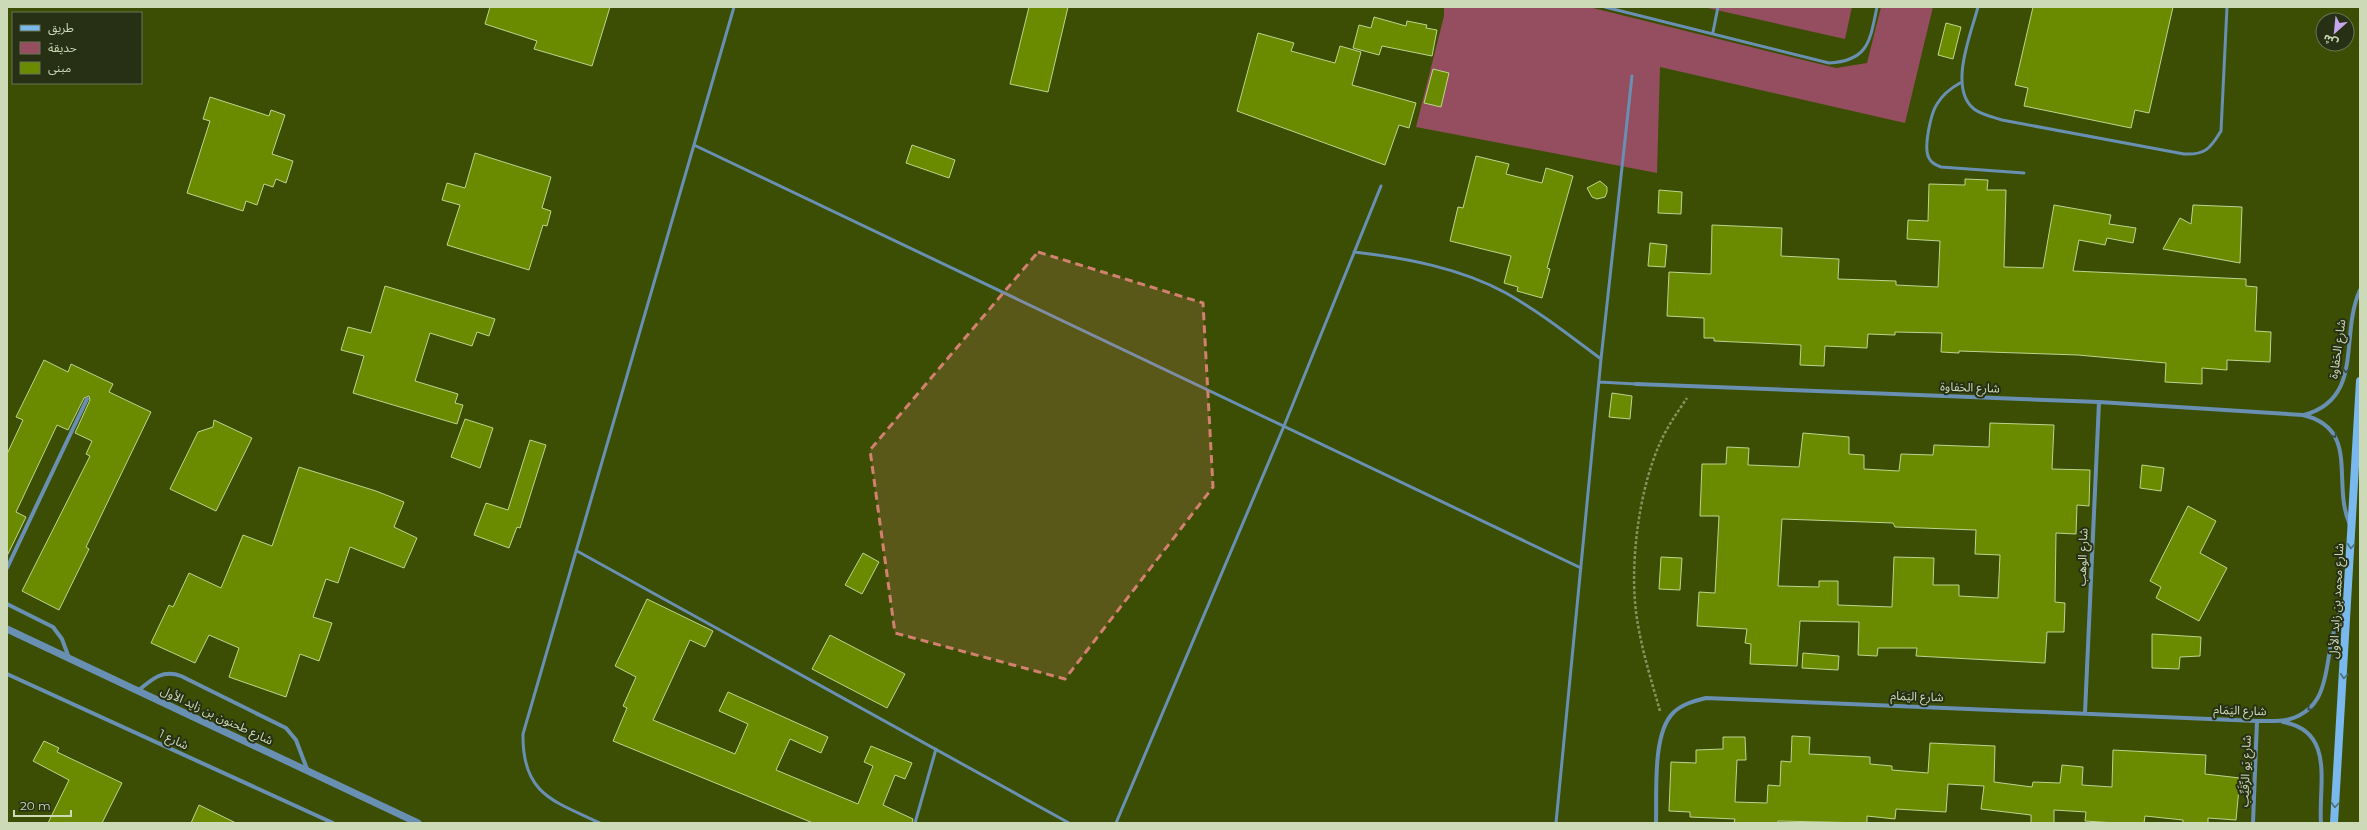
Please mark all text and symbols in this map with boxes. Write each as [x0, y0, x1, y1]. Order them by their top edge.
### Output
legend [12, 12, 142, 84]
north arrow [2315, 12, 2355, 52]
text: طريق [48, 20, 74, 36]
text: ش [2321, 31, 2340, 51]
text: حديقة [48, 40, 77, 55]
text: مبنى [48, 60, 71, 75]
street label: شارع الحَفاوة [2325, 318, 2351, 380]
one-way arrow [2342, 367, 2351, 373]
street label: شارع الحَفاوة [1940, 378, 2000, 398]
one-way arrow [2330, 431, 2337, 438]
street label: شارع الوهب [2073, 528, 2093, 586]
street label: شارع محمد بن زايد الأول [2325, 543, 2349, 659]
one-way arrow [2347, 543, 2356, 549]
one-way arrow [2339, 673, 2348, 679]
street label: شارع طحنون بن زايد الأول [158, 682, 276, 749]
street label: شارع اليَمَام [1890, 688, 1944, 706]
street label: شارع اليَمَام [2213, 702, 2267, 720]
one-way arrow [2307, 703, 2315, 710]
street label: شارع 1 [156, 726, 191, 754]
street label: شارع يَو الرِّقَيِّب [2236, 735, 2256, 807]
scale bar [14, 792, 71, 818]
text: 20 m [20, 798, 51, 813]
one-way arrow [2331, 802, 2340, 808]

